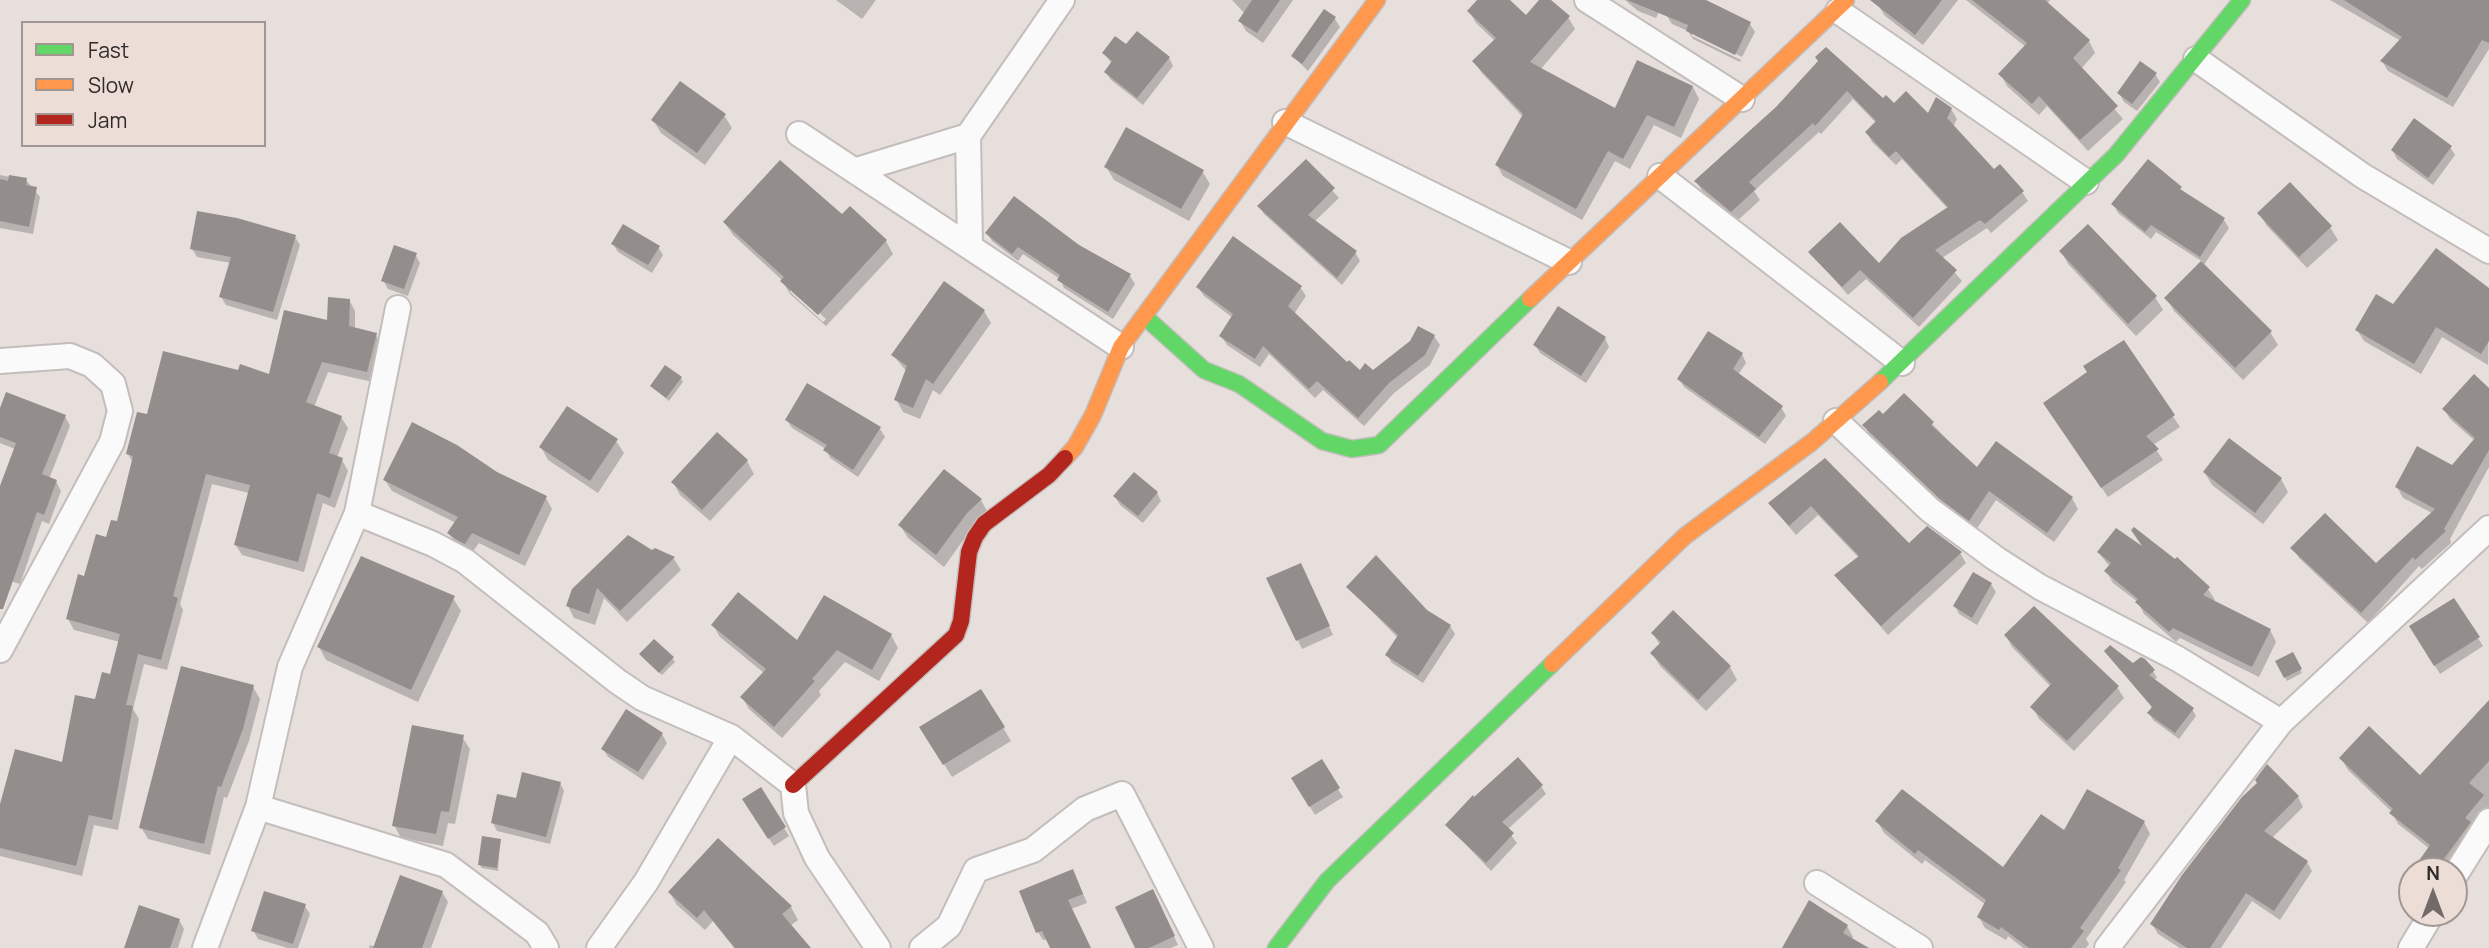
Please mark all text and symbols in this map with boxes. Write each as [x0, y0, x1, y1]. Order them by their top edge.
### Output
legend [21, 21, 266, 147]
text: Fast [88, 36, 129, 64]
text: Slow [88, 71, 134, 99]
text: Jam [88, 106, 127, 134]
north arrow [2398, 857, 2468, 927]
text: N [2426, 860, 2440, 886]

